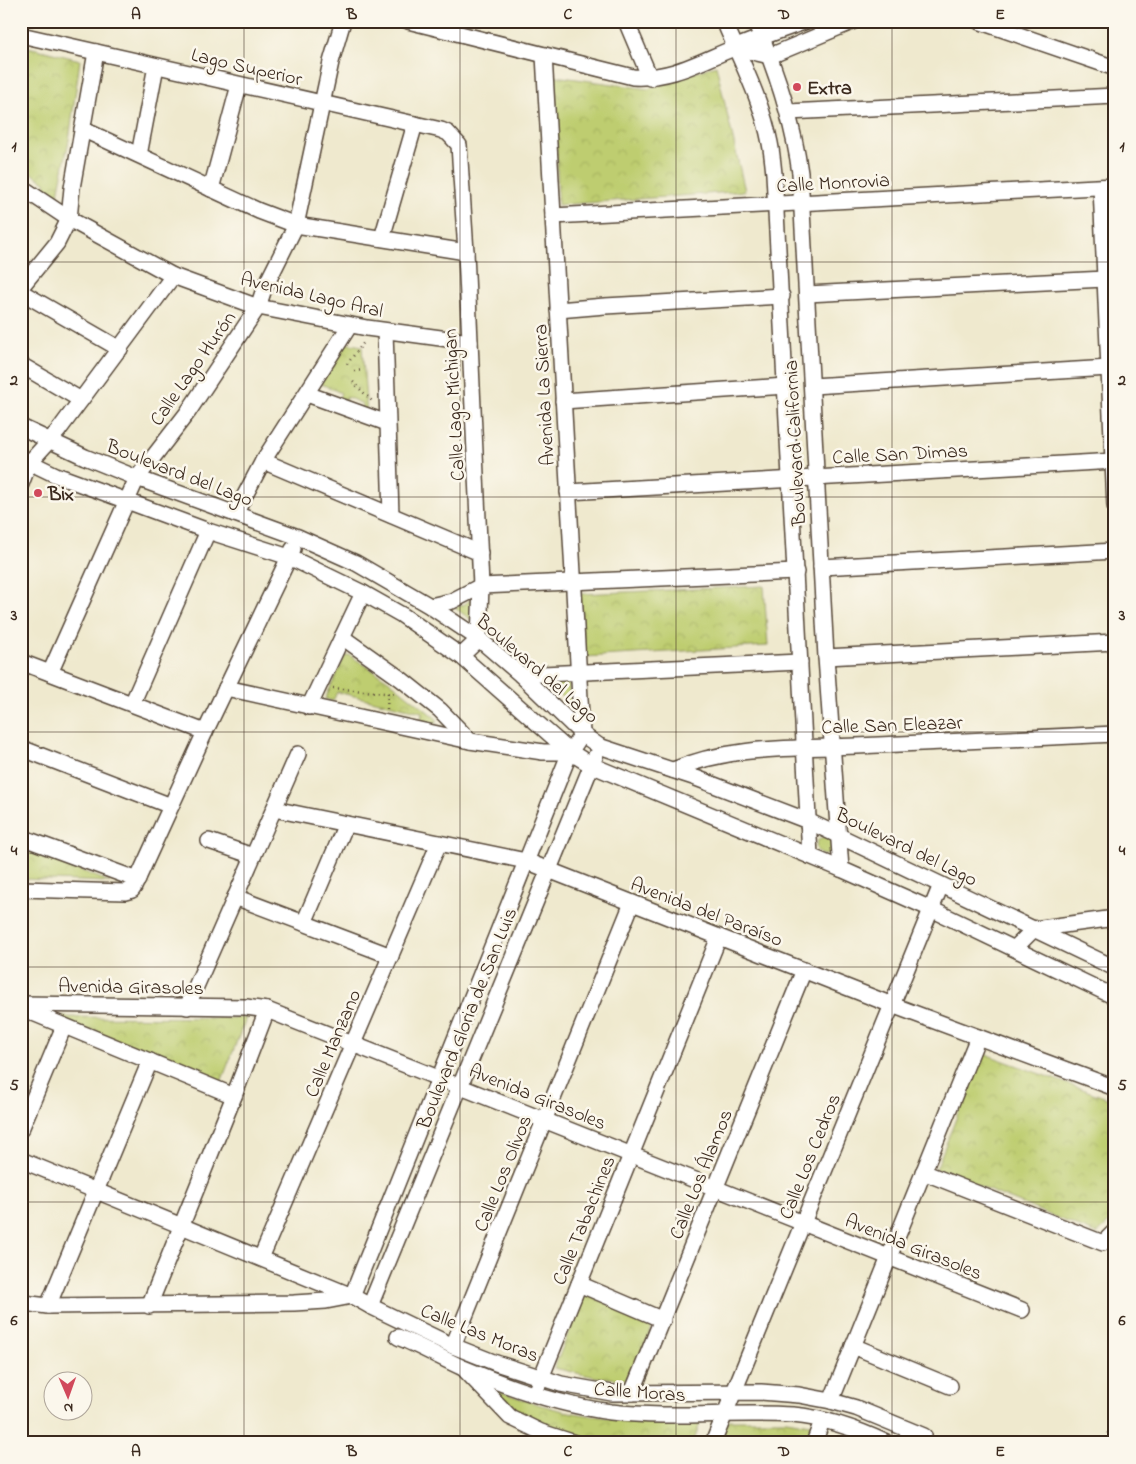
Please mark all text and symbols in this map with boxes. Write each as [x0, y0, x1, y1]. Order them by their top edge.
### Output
text: A [131, 3, 141, 27]
text: B [346, 3, 358, 27]
text: C [564, 3, 573, 27]
text: D [777, 3, 790, 27]
text: E [995, 3, 1005, 27]
street label: Lago Superior [188, 42, 306, 96]
place label: Extra [807, 75, 852, 104]
marker: Extra [791, 81, 803, 93]
text: 1 [11, 135, 17, 159]
text: 1 [1119, 135, 1125, 159]
street label: Calle Monrovia [776, 167, 891, 202]
street label: Avenida Lago Aral [237, 266, 386, 328]
street label: Calle Lago Hurón [144, 306, 245, 433]
street label: Avenida La Sierra [527, 323, 564, 466]
street label: Calle Lago Míchigan [437, 328, 475, 482]
street label: Boulevard California [778, 359, 815, 528]
text: 2 [9, 369, 18, 393]
text: 2 [1117, 369, 1126, 393]
street label: Boulevard del Lago [100, 433, 257, 517]
street label: Calle San Dimas [832, 437, 969, 474]
place label: Bix [47, 481, 74, 510]
marker: Bix [32, 487, 44, 499]
text: 3 [10, 604, 18, 628]
text: 3 [1118, 604, 1126, 628]
street label: Boulevard del Lago [467, 608, 604, 732]
street label: Calle San Eleazar [821, 710, 964, 743]
street label: Boulevard del Lago [829, 801, 982, 896]
text: 4 [10, 839, 18, 863]
text: 4 [1118, 839, 1126, 863]
street label: Avenida del Paraíso [626, 871, 786, 956]
street label: Boulevard Gloria de San Luis [410, 904, 526, 1135]
street label: Avenida Girasoles [58, 973, 204, 1004]
street label: Calle Manzano [299, 986, 370, 1102]
street label: Avenida Girasoles [464, 1058, 610, 1139]
text: 5 [9, 1074, 19, 1098]
text: 5 [1117, 1074, 1127, 1098]
street label: Calle Los Cedros [773, 1090, 850, 1224]
street label: Calle Los Álamos [663, 1106, 742, 1244]
street label: Calle Los Olivos [468, 1111, 541, 1237]
street label: Calle Tabachines [546, 1152, 624, 1290]
street label: Avenida Girasoles [840, 1208, 986, 1289]
street label: Calle Las Moras [415, 1297, 543, 1371]
text: 6 [9, 1309, 18, 1333]
text: 6 [1117, 1309, 1126, 1333]
north arrow [42, 1372, 92, 1422]
street label: Calle Moras [593, 1376, 687, 1411]
text: N [63, 1397, 73, 1418]
text: A [131, 1440, 141, 1464]
text: B [346, 1440, 358, 1464]
text: C [564, 1440, 573, 1464]
text: D [777, 1440, 790, 1464]
text: E [995, 1440, 1005, 1464]

